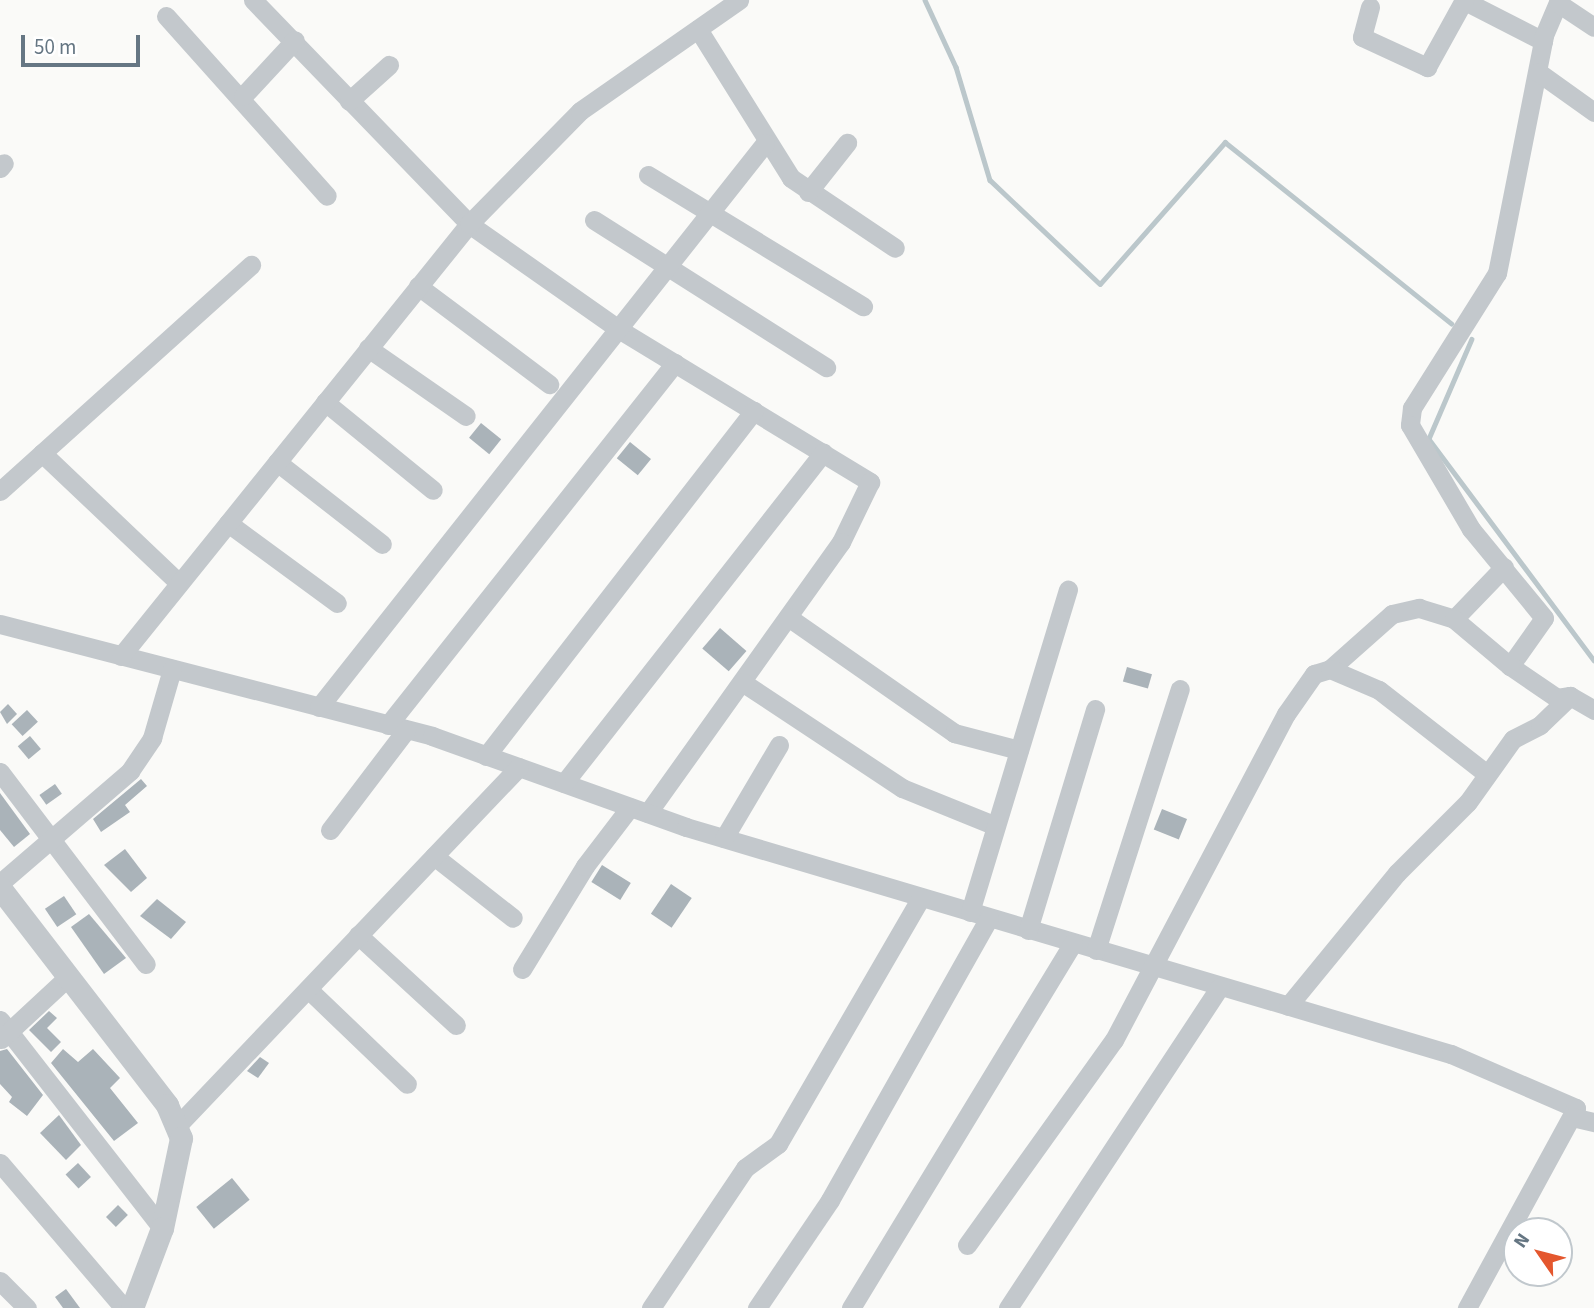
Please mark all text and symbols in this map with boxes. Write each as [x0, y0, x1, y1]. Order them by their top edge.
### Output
scale bar [24, 21, 144, 65]
text: 50 m [34, 32, 76, 62]
north arrow [1503, 1217, 1573, 1287]
text: N [1507, 1228, 1537, 1254]

